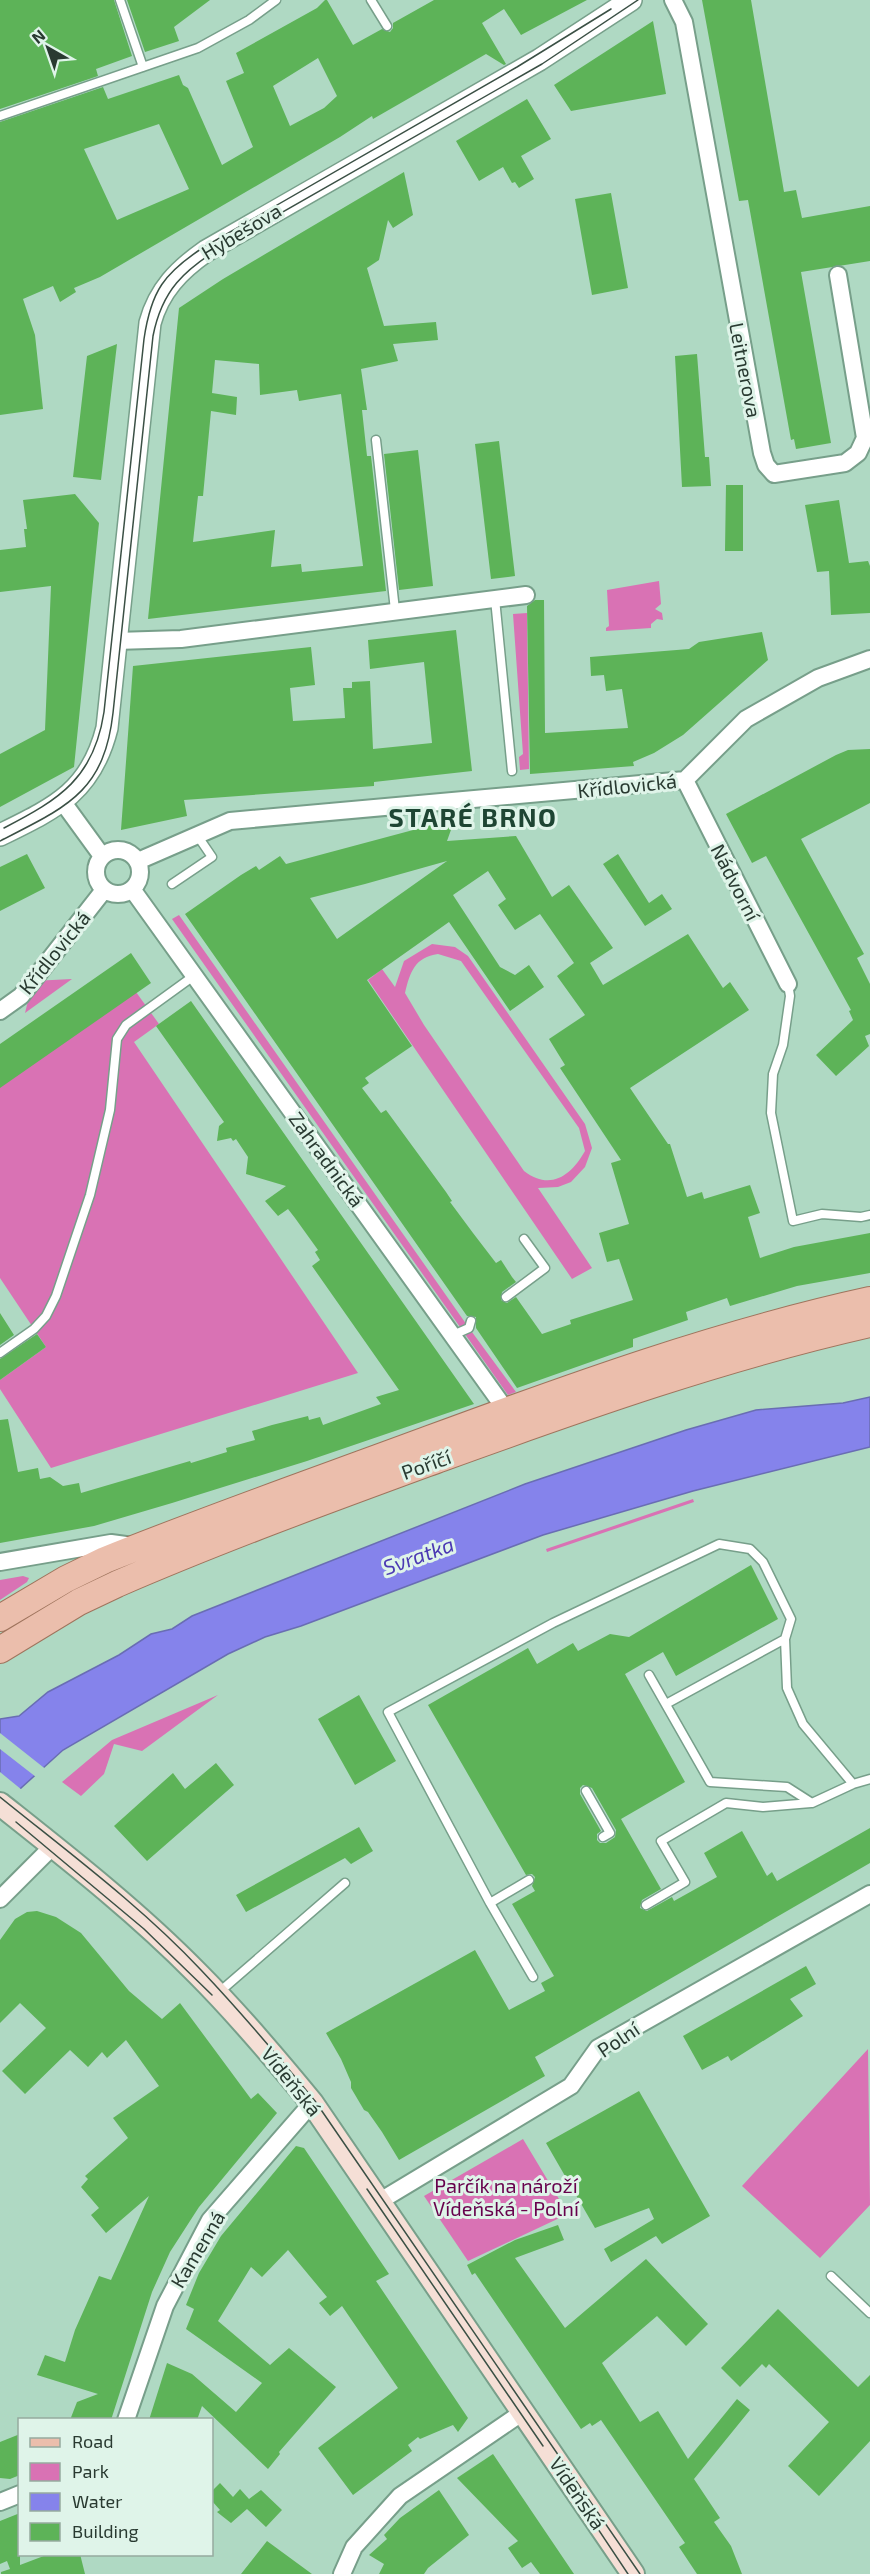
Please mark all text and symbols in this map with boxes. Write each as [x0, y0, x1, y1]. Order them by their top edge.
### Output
north arrow [18, 18, 78, 78]
text: N [28, 25, 49, 47]
street label: Hybešova [197, 198, 285, 264]
street label: Leitnerova [725, 320, 767, 420]
street label: Křídlovická [576, 768, 678, 802]
district label: STARÉ BRNO [389, 801, 557, 832]
street label: Nádvorní [706, 840, 766, 925]
street label: Křídlovická [13, 906, 95, 998]
street label: Zahradnická [284, 1107, 370, 1211]
street label: Poříčí [398, 1444, 455, 1484]
water label: Svratka [379, 1531, 457, 1579]
street label: Polní [592, 2016, 644, 2062]
street label: Vídeňská [257, 2041, 327, 2121]
park label: Parčík na nároží Vídeňská - Polní [433, 2173, 580, 2220]
street label: Kamenná [165, 2206, 229, 2292]
legend [18, 2418, 213, 2556]
text: Road [72, 2430, 113, 2452]
street label: Vídeňská [545, 2452, 611, 2534]
text: Park [72, 2460, 109, 2482]
text: Water [72, 2490, 122, 2512]
text: Building [72, 2520, 139, 2542]

